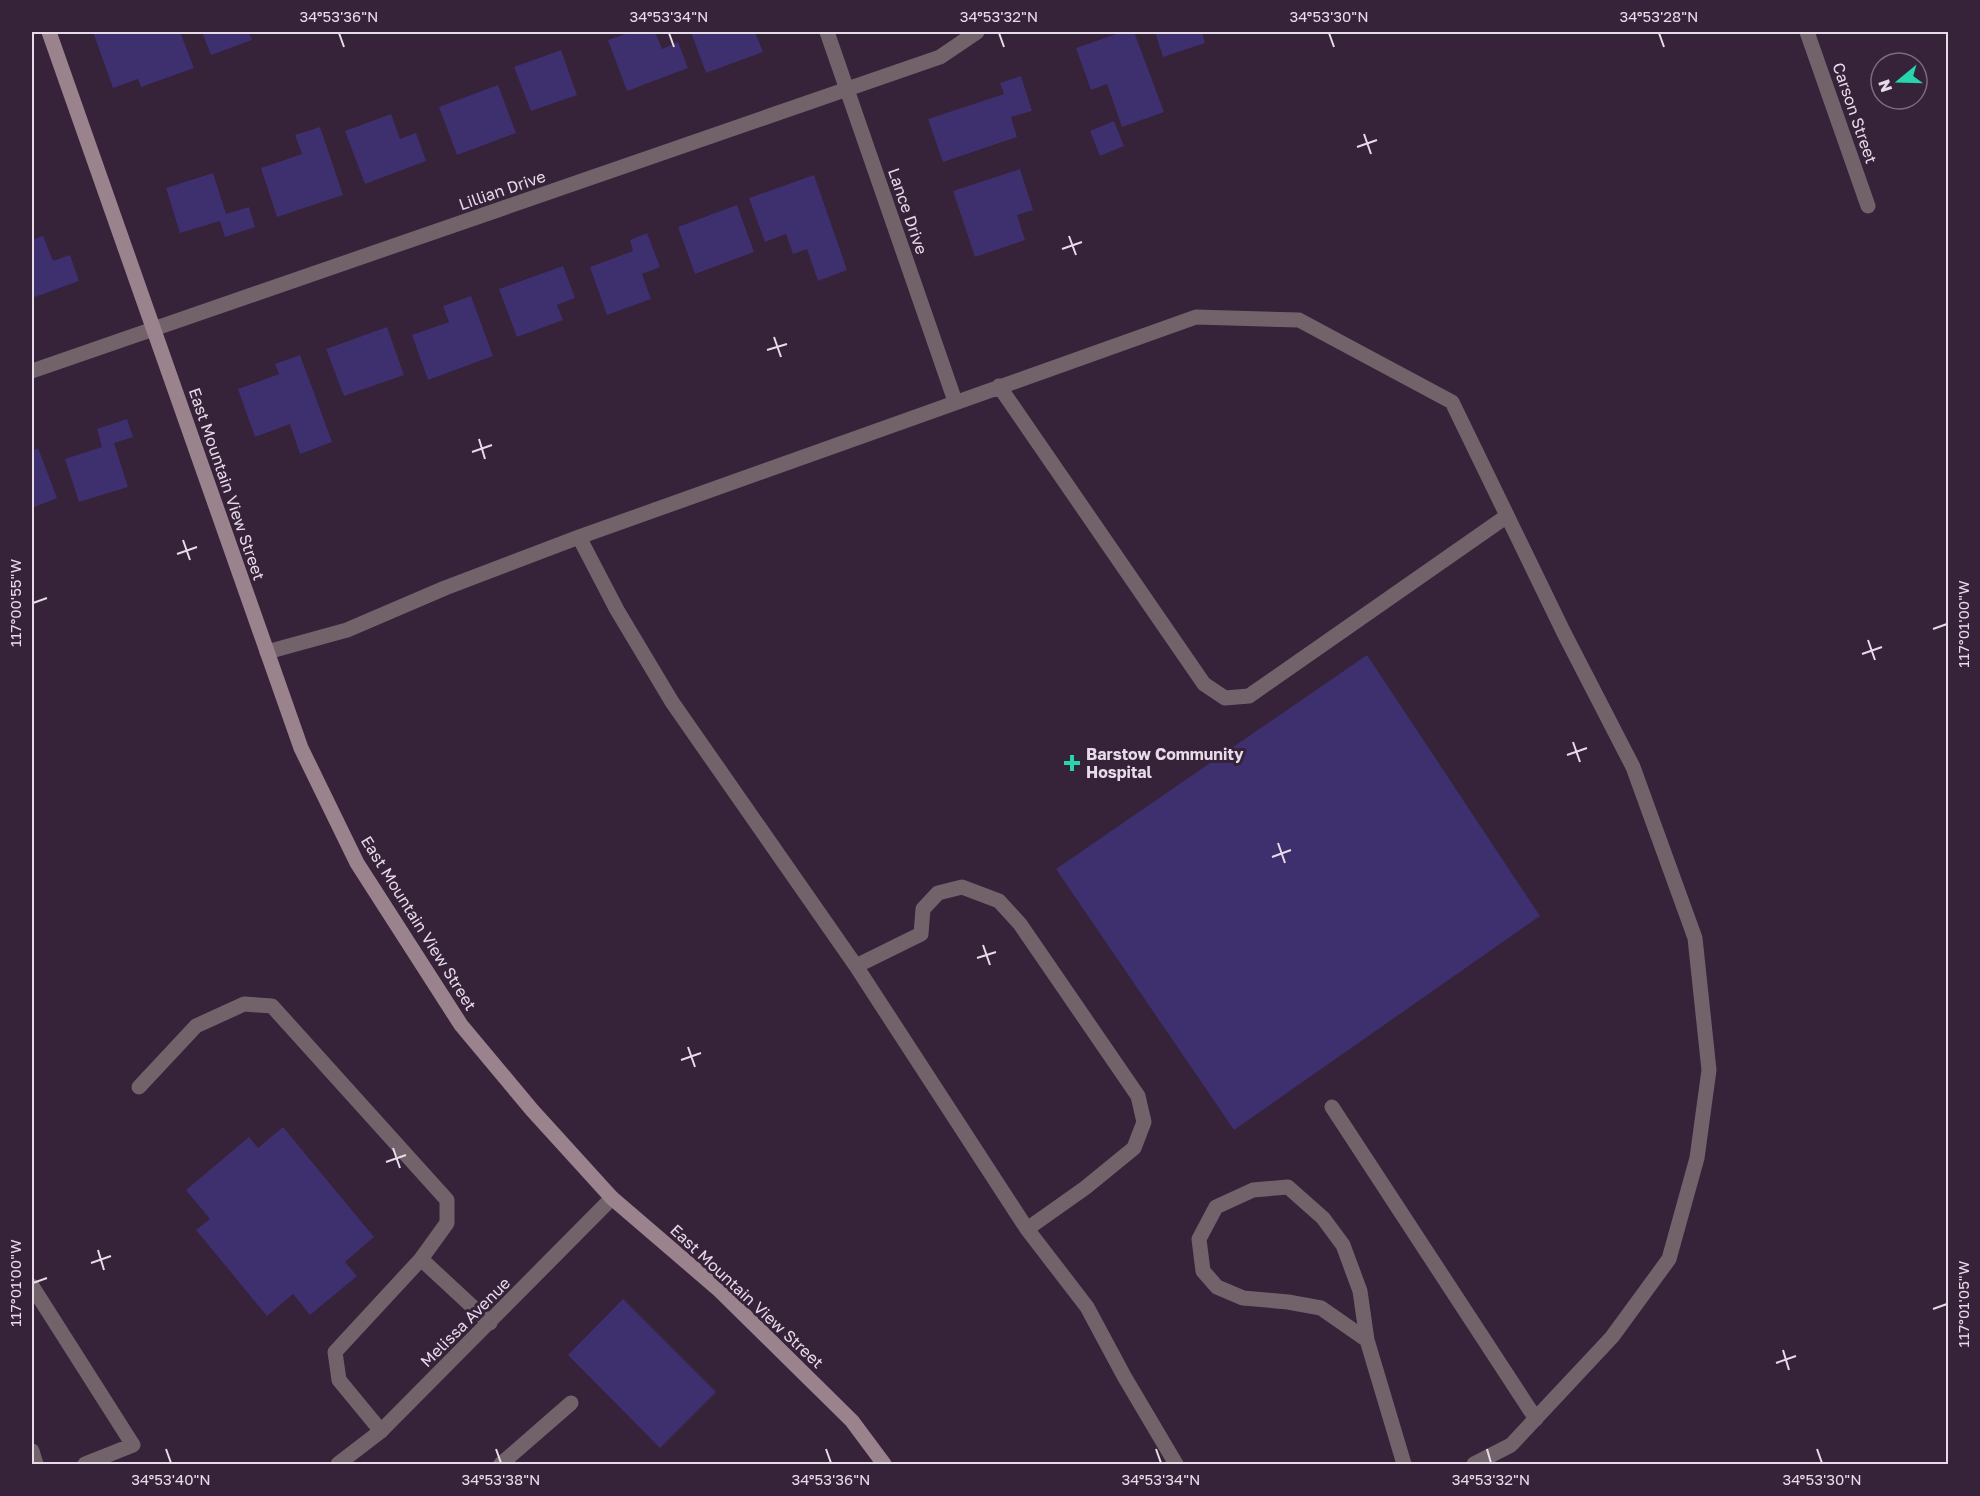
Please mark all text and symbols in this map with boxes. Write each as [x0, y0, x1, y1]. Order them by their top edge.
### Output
text: 34°53'36"N [300, 7, 378, 25]
text: 34°53'34"N [630, 7, 708, 25]
text: 34°53'32"N [960, 7, 1038, 25]
text: 34°53'30"N [1289, 7, 1369, 25]
text: 34°53'28"N [1620, 7, 1698, 25]
north arrow [1869, 51, 1929, 111]
street label: Carson Street [1828, 60, 1882, 166]
text: N [1873, 77, 1896, 95]
street label: Lance Drive [884, 165, 932, 257]
street label: Lillian Drive [456, 166, 548, 214]
street label: East Mountain View Street [185, 385, 269, 583]
text: 117°00'55"W [6, 559, 24, 647]
text: 117°01'00"W [1954, 580, 1972, 668]
place label: Barstow Community Hospital [1086, 744, 1244, 782]
marker: Barstow Community Hospital [1063, 754, 1081, 772]
street label: East Mountain View Street [357, 832, 481, 1014]
street label: East Mountain View Street [666, 1220, 828, 1372]
text: 117°01'00"W [6, 1239, 24, 1327]
text: 117°01'05"W [1954, 1261, 1972, 1347]
street label: Melissa Avenue [416, 1273, 514, 1371]
text: 34°53'40"N [131, 1470, 211, 1488]
text: 34°53'38"N [462, 1470, 540, 1488]
text: 34°53'36"N [792, 1470, 870, 1488]
text: 34°53'34"N [1122, 1470, 1200, 1488]
text: 34°53'32"N [1452, 1470, 1530, 1488]
text: 34°53'30"N [1782, 1470, 1862, 1488]

